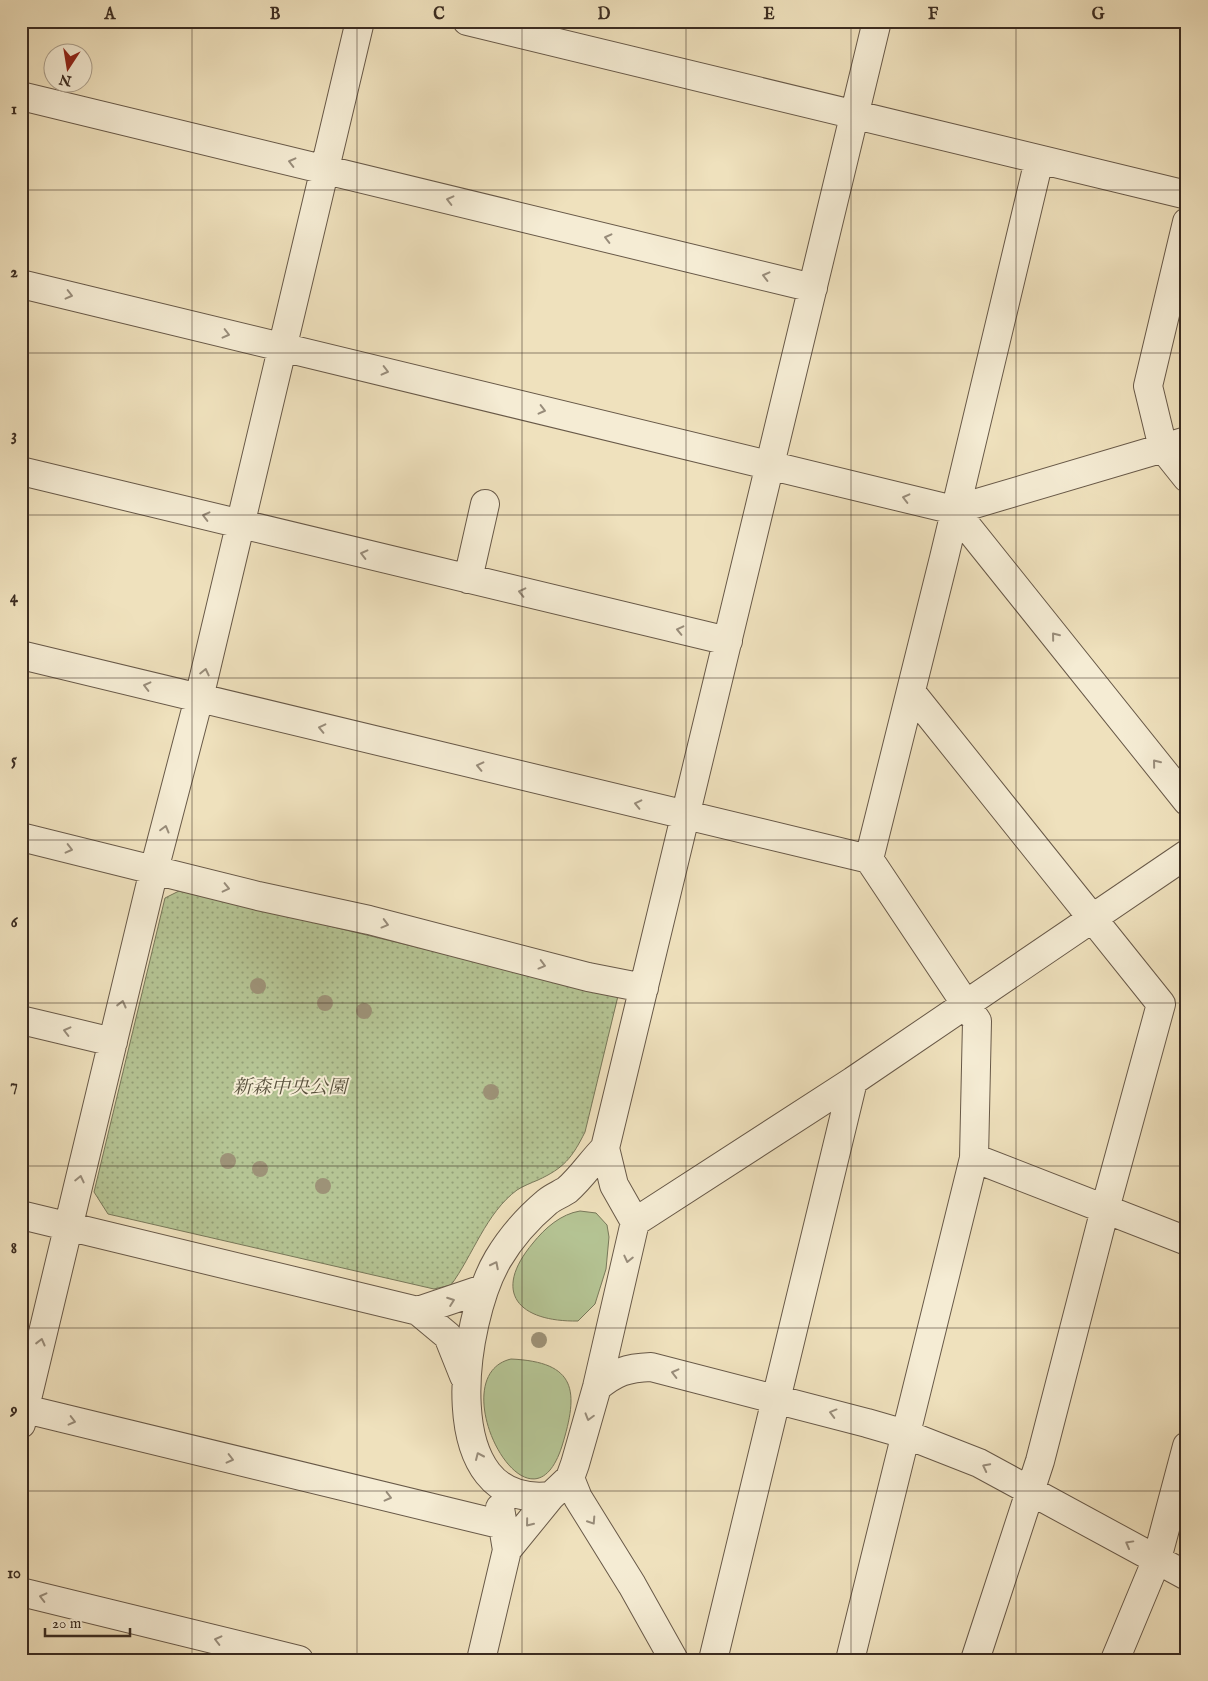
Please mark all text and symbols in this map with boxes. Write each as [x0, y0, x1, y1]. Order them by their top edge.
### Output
text: A [104, 5, 117, 25]
text: B [270, 5, 281, 25]
text: C [433, 5, 445, 25]
text: D [598, 5, 611, 25]
text: E [763, 5, 775, 25]
text: F [928, 5, 939, 25]
text: G [1092, 5, 1105, 25]
north arrow [42, 42, 92, 92]
text: N [58, 70, 74, 90]
text: 1 [11, 100, 17, 120]
one-way arrow [288, 157, 297, 168]
one-way arrow [446, 195, 454, 206]
one-way arrow [603, 233, 612, 244]
text: 2 [10, 263, 18, 283]
one-way arrow [761, 271, 770, 282]
one-way arrow [64, 289, 73, 300]
one-way arrow [222, 328, 231, 339]
one-way arrow [380, 365, 389, 376]
one-way arrow [538, 404, 547, 415]
text: 3 [11, 426, 17, 446]
one-way arrow [902, 493, 911, 504]
one-way arrow [202, 511, 211, 522]
one-way arrow [360, 549, 369, 560]
one-way arrow [518, 587, 527, 598]
text: 4 [10, 588, 19, 608]
one-way arrow [676, 625, 685, 636]
one-way arrow [1052, 633, 1060, 642]
one-way arrow [199, 667, 210, 676]
one-way arrow [142, 681, 151, 692]
one-way arrow [317, 723, 326, 734]
text: 5 [11, 751, 17, 771]
one-way arrow [1153, 759, 1162, 768]
one-way arrow [475, 761, 484, 772]
one-way arrow [633, 799, 642, 810]
one-way arrow [159, 825, 170, 834]
one-way arrow [64, 843, 73, 854]
one-way arrow [222, 882, 231, 893]
text: 6 [11, 913, 19, 933]
one-way arrow [380, 918, 388, 928]
one-way arrow [537, 959, 546, 969]
one-way arrow [116, 999, 127, 1008]
one-way arrow [63, 1026, 71, 1037]
text: 7 [10, 1076, 18, 1096]
park label: 新森中央公園 [233, 1076, 350, 1100]
one-way arrow [74, 1174, 85, 1183]
text: 8 [11, 1239, 17, 1259]
one-way arrow [623, 1255, 634, 1264]
one-way arrow [489, 1261, 499, 1270]
one-way arrow [446, 1297, 455, 1307]
one-way arrow [35, 1338, 46, 1347]
one-way arrow [671, 1368, 680, 1379]
text: 9 [10, 1401, 18, 1421]
one-way arrow [829, 1409, 837, 1419]
one-way arrow [584, 1413, 594, 1421]
one-way arrow [68, 1415, 77, 1426]
one-way arrow [474, 1452, 485, 1461]
one-way arrow [226, 1453, 235, 1464]
one-way arrow [982, 1463, 991, 1473]
one-way arrow [384, 1491, 393, 1502]
one-way arrow [586, 1515, 596, 1524]
one-way arrow [526, 1517, 534, 1526]
one-way arrow [1125, 1540, 1134, 1550]
text: 10 [7, 1564, 21, 1584]
one-way arrow [38, 1592, 47, 1603]
scale bar [45, 1606, 130, 1638]
text: 20 m [52, 1614, 82, 1633]
one-way arrow [213, 1635, 222, 1646]

